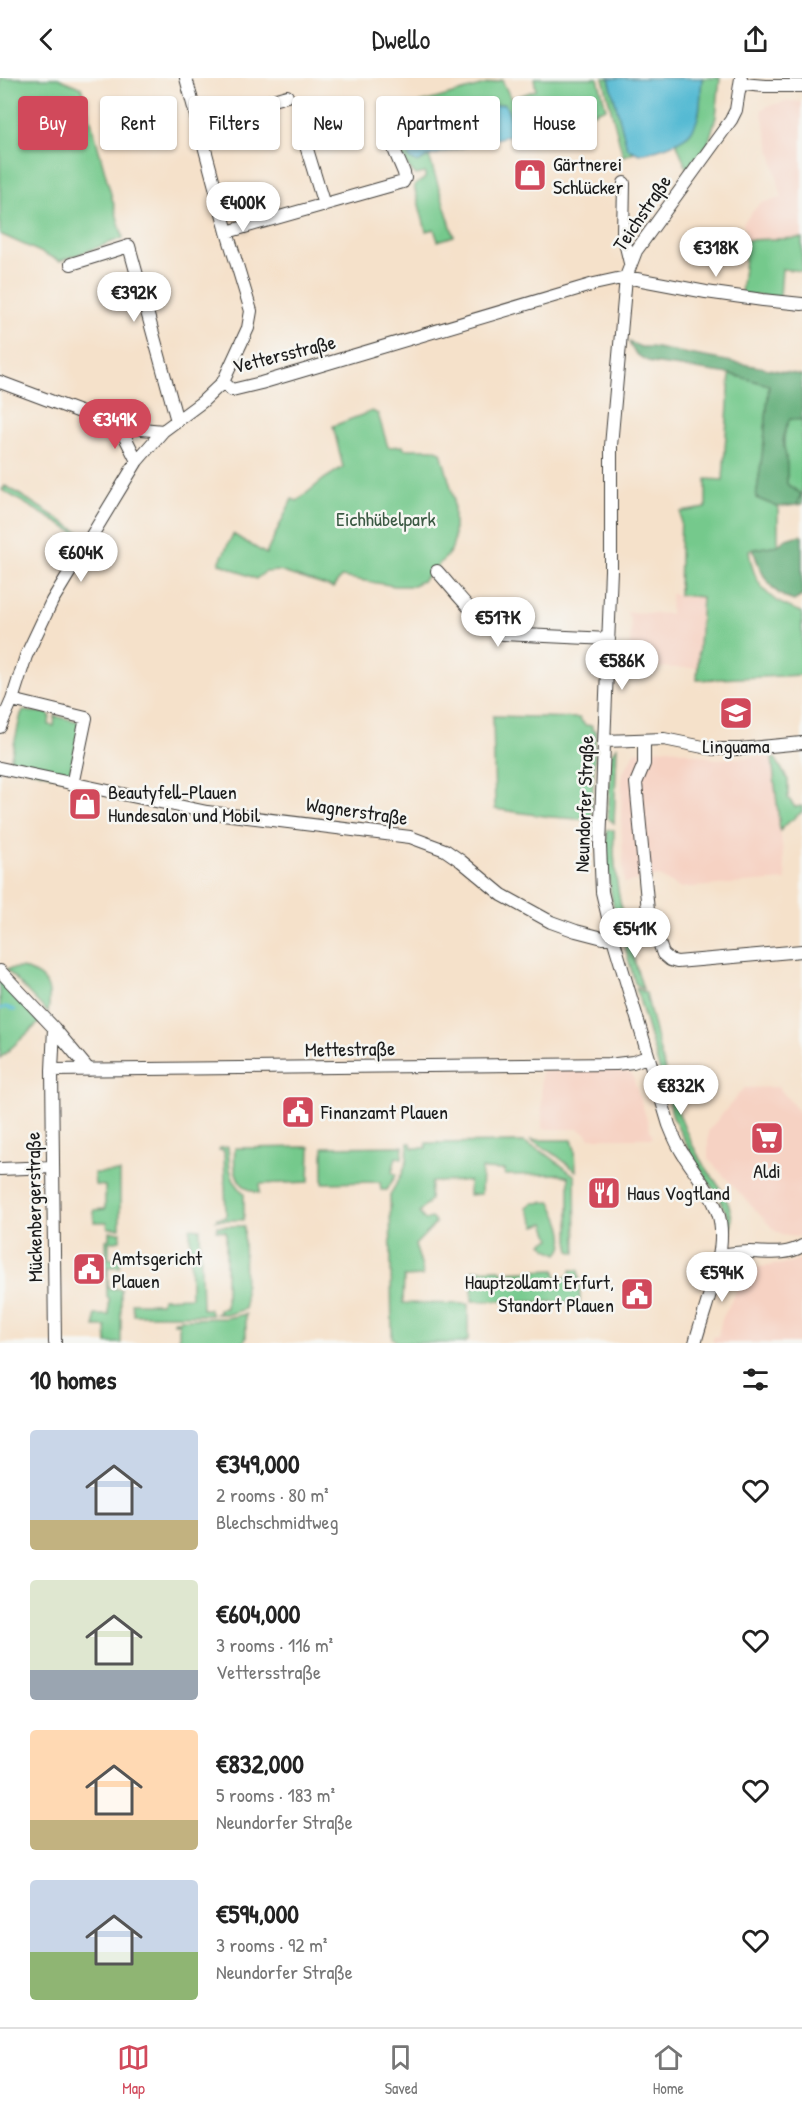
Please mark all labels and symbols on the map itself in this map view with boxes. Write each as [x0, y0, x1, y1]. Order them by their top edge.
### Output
place label: Gärtnerei Schlücker [553, 150, 624, 200]
shop icon: Gärtnerei Schlücker [512, 157, 548, 193]
street label: Teichstraße [606, 169, 677, 256]
pin: €400K [201, 182, 285, 233]
pin: €318K [674, 227, 758, 278]
pin: €392K [92, 272, 176, 323]
street label: Vettersstraße [230, 328, 338, 379]
pin: €349K [73, 399, 157, 450]
park label: Eichhübelpark [336, 505, 436, 532]
pin: €604K [39, 532, 123, 583]
pin: €517K [456, 597, 540, 648]
pin: €586K [580, 640, 664, 691]
school or university icon: Linguama [718, 695, 754, 731]
place label: Linguama [702, 732, 770, 759]
street label: Neundorfer Straße [568, 735, 599, 873]
place label: Beautyfell-Plauen Hundesalon und Mobil [108, 778, 261, 828]
shop icon: Beautyfell-Plauen Hundesalon und Mobil [67, 786, 103, 822]
street label: Wagnerstraße [304, 790, 410, 831]
pin: €541K [593, 908, 677, 959]
street label: Mettestraße [305, 1034, 395, 1063]
pin: €832K [639, 1065, 723, 1116]
public building icon: Finanzamt Plauen [280, 1094, 316, 1130]
place label: Finanzamt Plauen [320, 1098, 448, 1125]
supermarket icon: Aldi [749, 1120, 785, 1156]
street label: Mückenbergerstraße [19, 1132, 48, 1282]
place label: Aldi [753, 1157, 781, 1184]
restaurant icon: Haus Vogtland [586, 1175, 622, 1211]
place label: Haus Vogtland [627, 1179, 730, 1206]
place label: Amtsgericht Plauen [112, 1244, 203, 1294]
public building icon: Amtsgericht Plauen [71, 1251, 107, 1287]
pin: €594K [680, 1252, 764, 1303]
place label: Hauptzollamt Erfurt, Standort Plauen [465, 1268, 614, 1318]
public building icon: Hauptzollamt Erfurt, Standort Plauen [619, 1276, 655, 1312]

